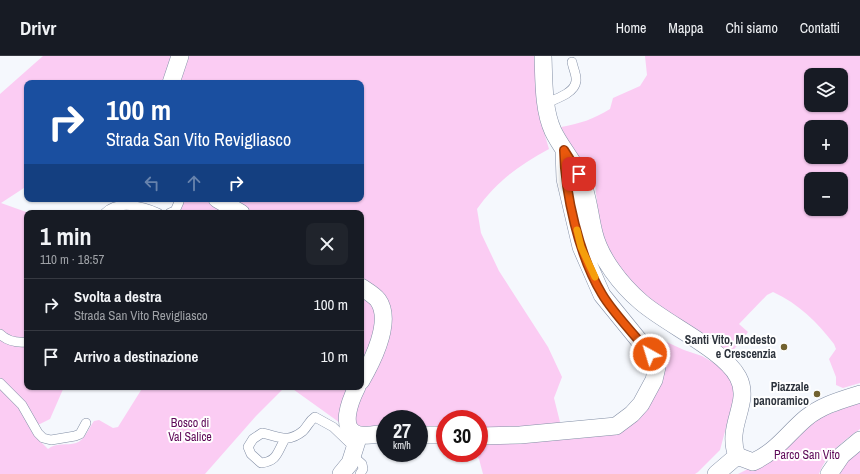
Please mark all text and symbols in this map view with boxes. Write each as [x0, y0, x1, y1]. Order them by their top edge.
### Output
text: Drivr [20, 15, 56, 41]
text: Home [616, 19, 646, 37]
text: Mappa [668, 19, 703, 37]
text: Chi siamo [725, 19, 778, 37]
text: Contatti [800, 19, 840, 37]
map controls [804, 68, 848, 216]
button: layers [804, 68, 848, 112]
text: 100 m [106, 91, 171, 129]
icon: right [40, 96, 92, 148]
button: + [804, 120, 848, 164]
text: Strada San Vito Revigliasco [106, 127, 291, 152]
pin [562, 157, 596, 191]
icon: arrive [568, 163, 590, 185]
icon: left [141, 172, 163, 194]
icon: ahead [183, 172, 205, 194]
icon: right [225, 172, 247, 194]
button: − [804, 172, 848, 216]
text: 1 min [40, 220, 91, 252]
button: close [306, 223, 348, 265]
text: 110 m · 18:57 [40, 251, 104, 268]
text: Svolta a destra [74, 286, 162, 307]
icon: right [40, 294, 62, 316]
text: 100 m [314, 294, 348, 315]
text: Strada San Vito Revigliasco [74, 307, 208, 324]
place label: Santi Vito, Modesto e Crescenzia [685, 332, 777, 362]
position arrow [629, 333, 671, 375]
marker: Santi Vito, Modesto e Crescenzia [779, 342, 789, 352]
icon: arrive [40, 346, 62, 368]
text: Arrivo a destinazione [74, 346, 198, 367]
text: 10 m [321, 346, 348, 367]
place label: Piazzale panoramico [753, 379, 810, 409]
marker: Piazzale panoramico [812, 389, 822, 399]
speed limit sign: 30 [436, 410, 488, 462]
park label: Bosco di Val Salice [168, 415, 212, 445]
text: 27 [393, 417, 411, 444]
text: km/h [393, 439, 411, 452]
park label: Parco San Vito [774, 447, 840, 463]

